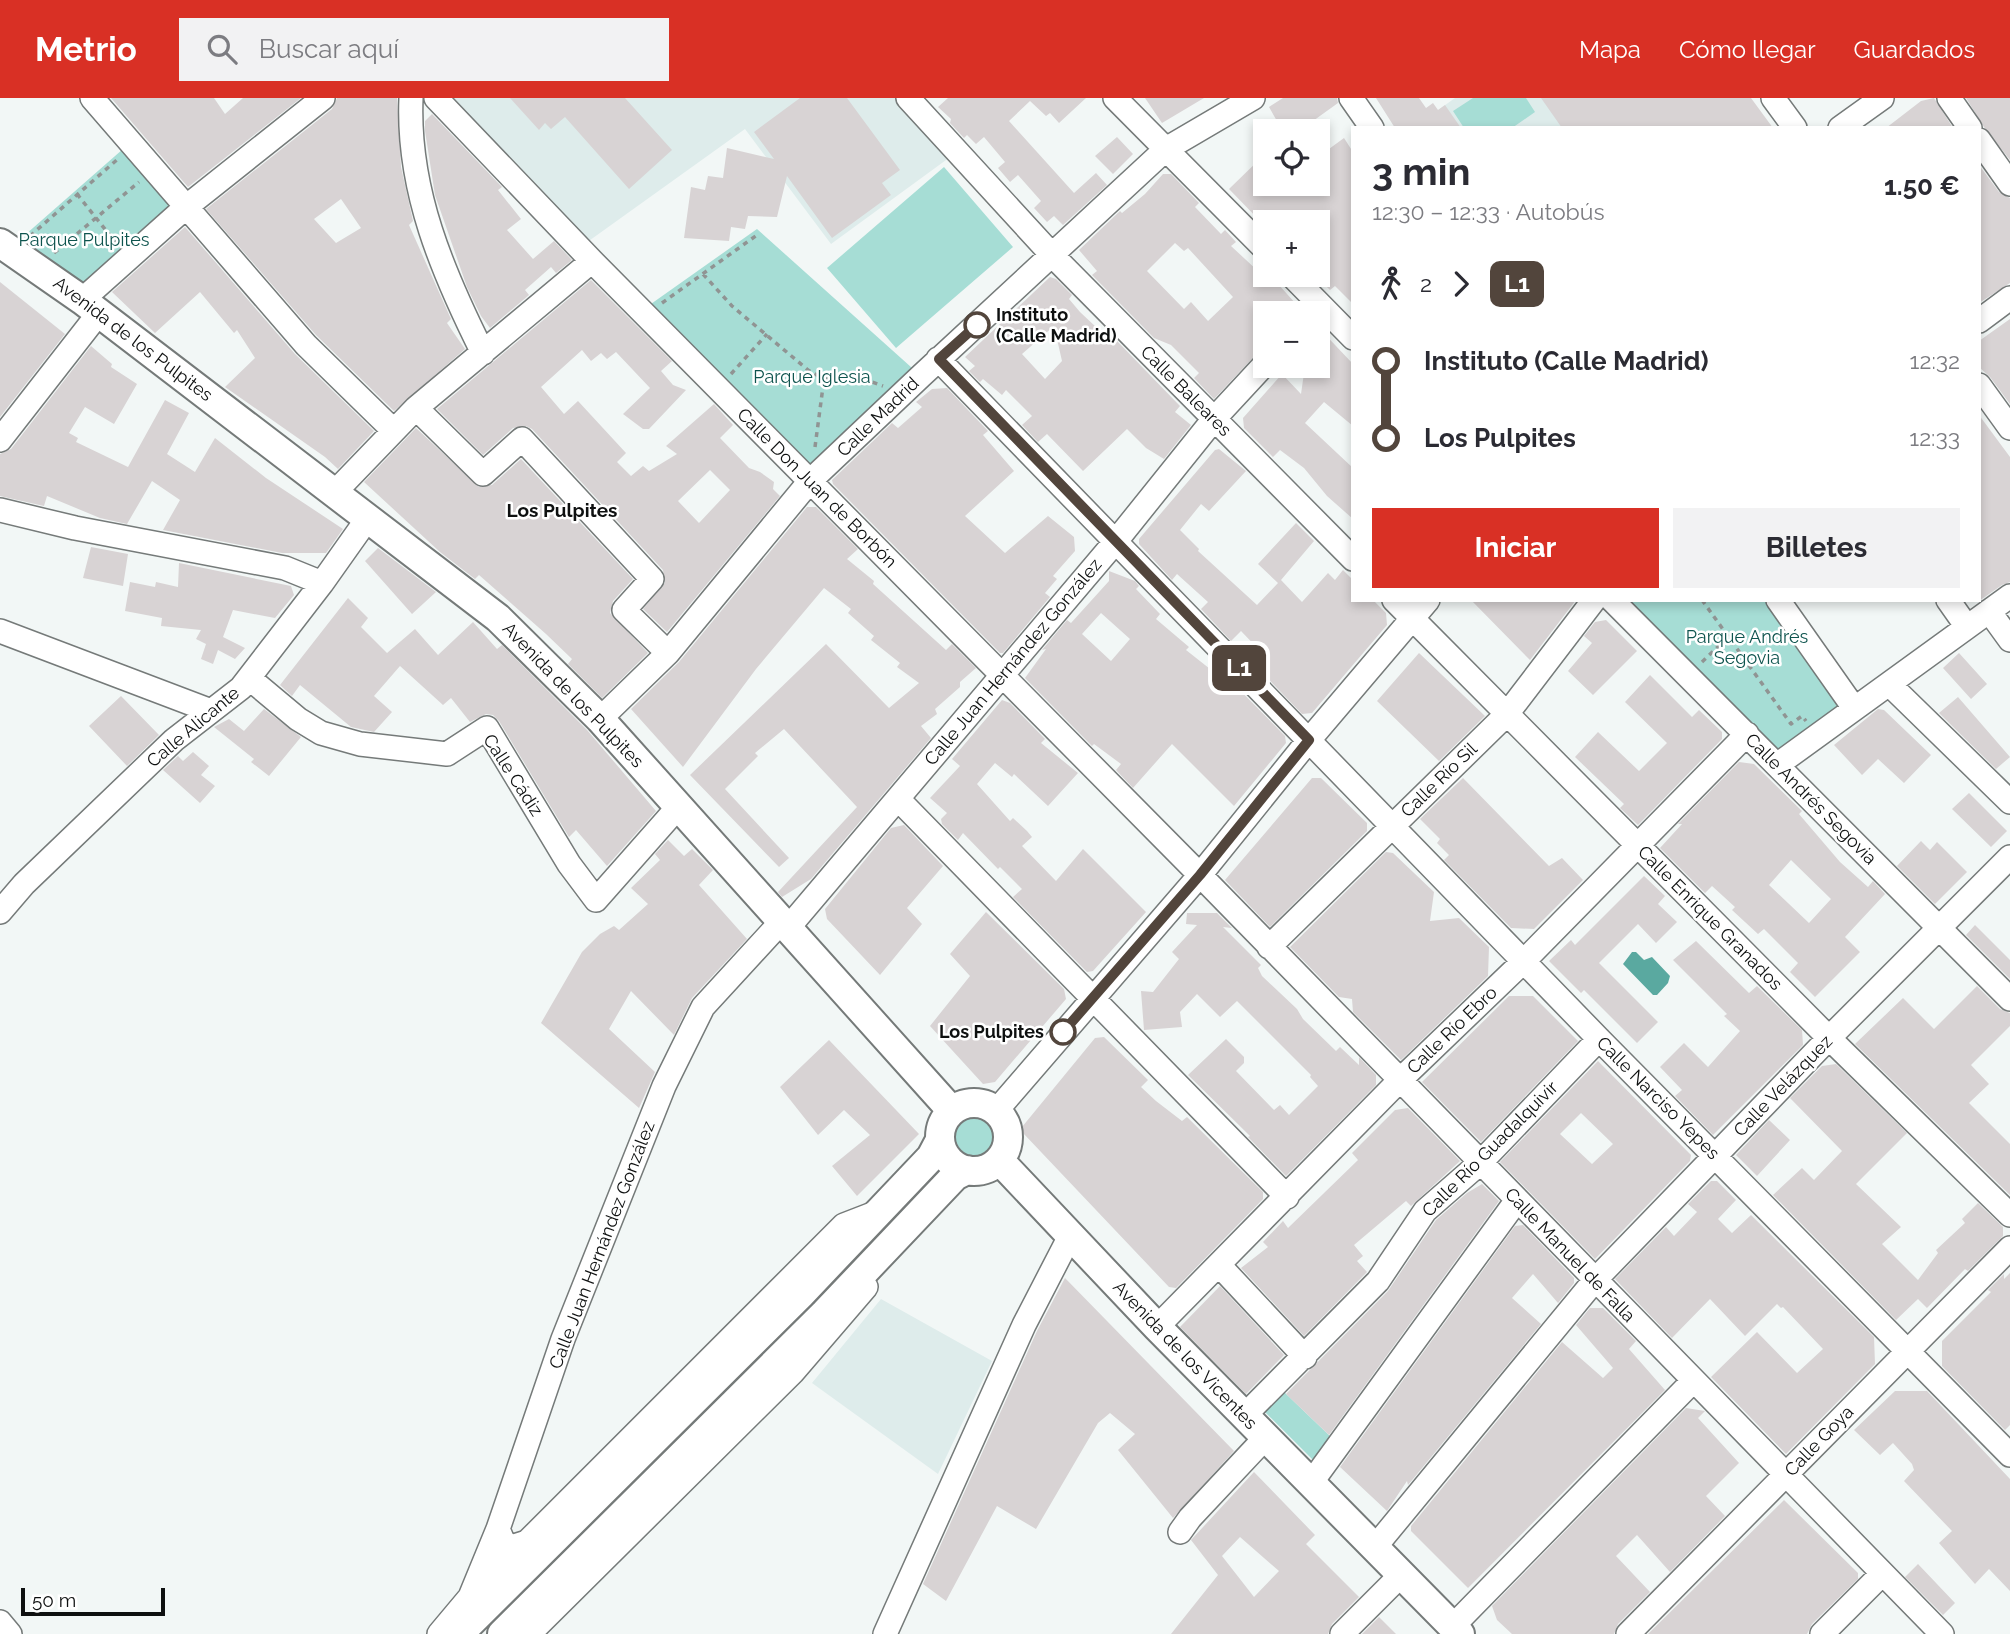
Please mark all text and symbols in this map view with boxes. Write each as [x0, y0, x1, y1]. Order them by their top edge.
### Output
search box [179, 18, 669, 81]
text: Metrio [35, 30, 137, 69]
icon: search [203, 30, 241, 68]
text: Buscar aquí [259, 34, 399, 64]
text: Mapa [1579, 35, 1641, 64]
text: Cómo llegar [1679, 35, 1816, 64]
text: Guardados [1854, 35, 1975, 64]
map controls [1253, 119, 1330, 378]
button: locate [1253, 119, 1330, 196]
text: 3 min [1372, 149, 1470, 194]
text: 1.50 € [1884, 171, 1960, 201]
text: 12:30 – 12:33 · Autobús [1372, 198, 1605, 225]
button: + [1253, 210, 1330, 287]
park label: Parque Pulpites [19, 229, 150, 250]
icon: walk [1372, 265, 1410, 303]
icon: forward [1442, 265, 1480, 303]
text: L1 [1504, 269, 1530, 298]
text: 2 [1420, 270, 1432, 297]
street label: Avenida de los Pulpites [50, 272, 217, 405]
button: − [1253, 301, 1330, 378]
place label: Instituto (Calle Madrid) [996, 304, 1117, 346]
marker: Instituto (Calle Madrid) [964, 312, 990, 338]
street label: Calle Baleares [1137, 341, 1236, 441]
text: Instituto (Calle Madrid) [1424, 346, 1708, 376]
text: 12:32 [1910, 347, 1960, 374]
park label: Parque Iglesia [753, 366, 871, 387]
street label: Calle Madrid [833, 373, 923, 461]
street label: Calle Don Juan de Borbón [733, 403, 902, 572]
text: Los Pulpites [1424, 423, 1576, 453]
text: 12:33 [1909, 424, 1960, 451]
district label: Los Pulpites [507, 499, 617, 521]
button: Iniciar [1372, 508, 1659, 588]
button: Billetes [1673, 508, 1960, 588]
street label: Calle Juan Hernández González [920, 554, 1105, 769]
street label: Avenida de los Pulpites [499, 618, 648, 772]
park label: Parque Andrés Segovia [1686, 626, 1809, 668]
line badge: L1 [1208, 645, 1270, 691]
text: L1 [1226, 653, 1252, 682]
street label: Calle Alicante [142, 682, 243, 771]
street label: Calle Andrés Segovia [1741, 729, 1881, 869]
street label: Calle Cádiz [479, 730, 548, 820]
street label: Calle Río Sil [1396, 738, 1481, 821]
street label: Calle Enrique Granados [1634, 841, 1787, 994]
street label: Calle Río Ebro [1402, 981, 1501, 1078]
marker: Los Pulpites [1050, 1019, 1076, 1045]
place label: Los Pulpites [939, 1021, 1044, 1042]
street label: Calle Velázquez [1729, 1031, 1836, 1141]
street label: Calle Narciso Yepes [1593, 1032, 1724, 1164]
street label: Calle Río Guadalquivir [1418, 1076, 1562, 1221]
street label: Calle Juan Hernández González [544, 1118, 659, 1372]
street label: Calle Manuel de Falla [1501, 1183, 1640, 1326]
street label: Avenida de los Vicentes [1109, 1276, 1262, 1433]
street label: Calle Goya [1780, 1401, 1857, 1480]
scale bar [21, 1585, 164, 1617]
text: 50 m [32, 1589, 76, 1611]

